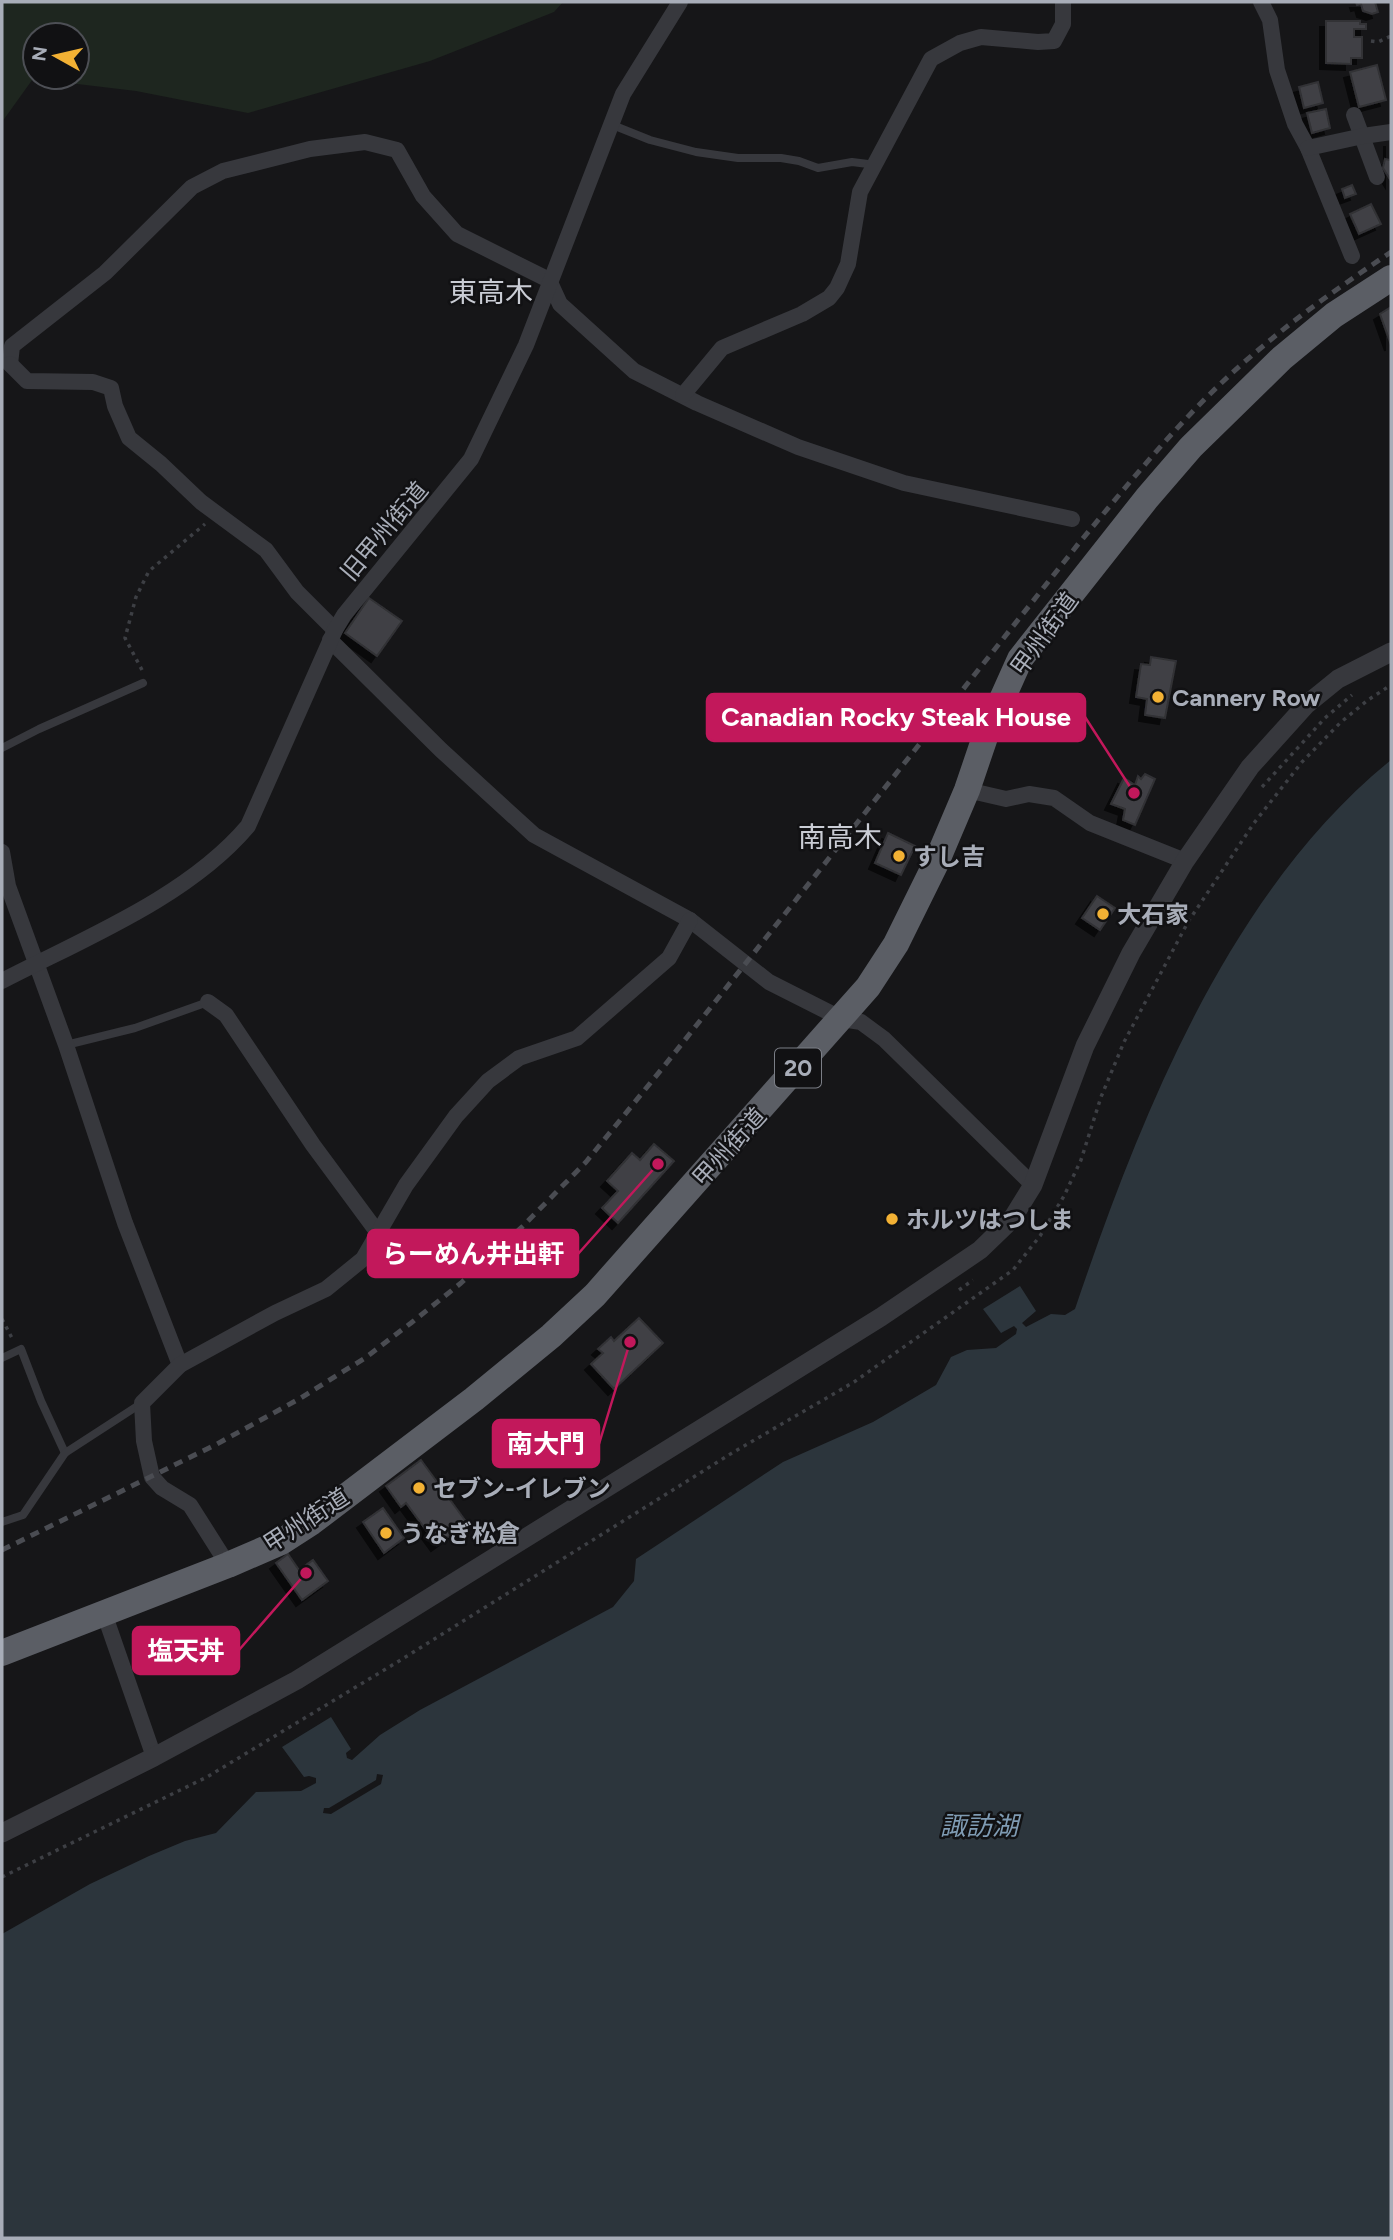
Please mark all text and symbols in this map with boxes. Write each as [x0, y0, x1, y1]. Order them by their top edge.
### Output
north arrow [21, 21, 91, 91]
text: N [27, 45, 52, 63]
district label: 東高木 [449, 275, 533, 309]
street label: 旧甲州街道 [334, 476, 434, 586]
street label: 甲州街道 [1004, 587, 1084, 681]
place label: Cannery Row [1172, 683, 1320, 712]
marker: Cannery Row [1150, 689, 1166, 705]
callout: Canadian Rocky Steak House [707, 694, 1085, 741]
text: Canadian Rocky Steak House [721, 701, 1071, 733]
district label: 南高木 [798, 820, 882, 854]
place label: すし吉 [913, 842, 985, 871]
marker: すし吉 [891, 848, 907, 864]
place label: 大石家 [1117, 900, 1189, 929]
marker: 大石家 [1095, 906, 1111, 922]
road number: 20 [775, 1049, 821, 1088]
street label: 甲州街道 [686, 1102, 772, 1192]
place label: ホルツはつしま [906, 1205, 1074, 1234]
marker: ホルツはつしま [884, 1211, 900, 1227]
callout: らーめん井出軒 [368, 1230, 578, 1277]
text: らーめん井出軒 [382, 1238, 564, 1270]
callout: 南大門 [493, 1420, 599, 1467]
text: 南大門 [507, 1428, 585, 1460]
place label: セブン-イレブン [433, 1474, 611, 1503]
marker: セブン-イレブン [411, 1480, 427, 1496]
street label: 甲州街道 [258, 1482, 354, 1558]
place label: うなぎ松倉 [400, 1519, 520, 1548]
marker: うなぎ松倉 [378, 1525, 394, 1541]
callout: 塩天丼 [133, 1627, 239, 1674]
text: 塩天丼 [147, 1635, 225, 1667]
water label: 諏訪湖 [940, 1810, 1022, 1842]

